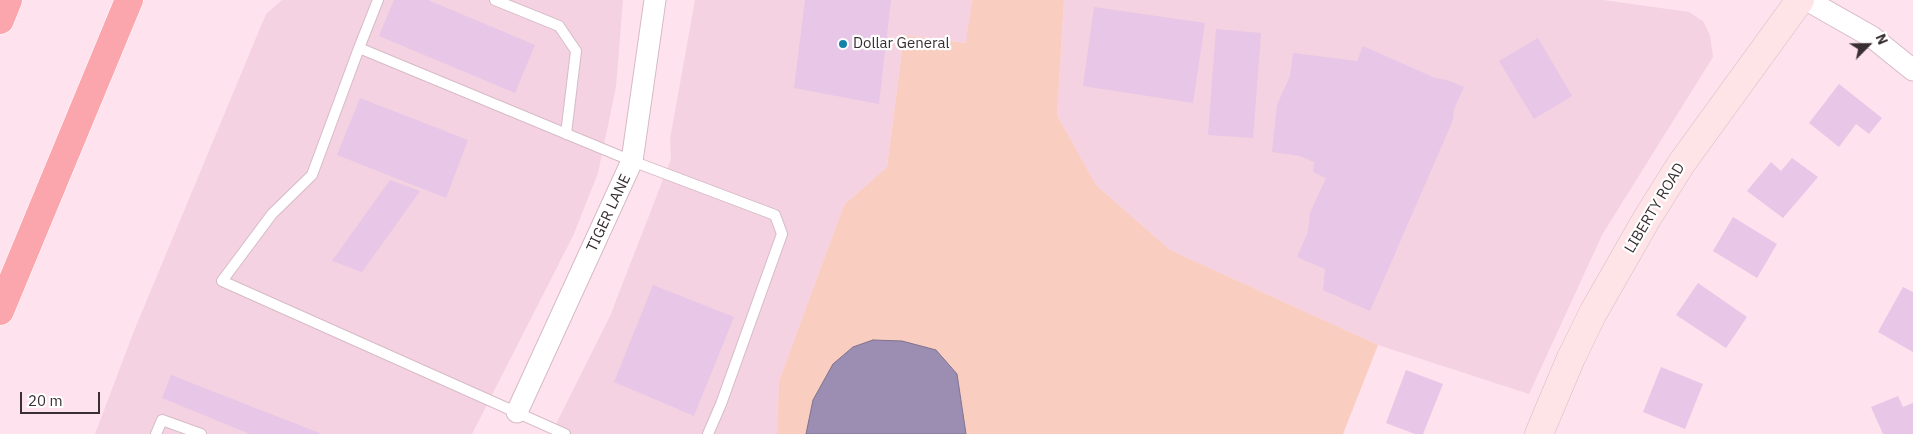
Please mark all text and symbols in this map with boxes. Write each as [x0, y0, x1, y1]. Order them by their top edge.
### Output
north arrow [1843, 20, 1893, 70]
text: N [1872, 31, 1892, 47]
place label: Dollar General [853, 35, 950, 53]
marker: Dollar General [837, 38, 849, 50]
street label: LIBERTY ROAD [1621, 160, 1689, 256]
street label: TIGER LANE [583, 171, 635, 255]
scale bar [22, 382, 102, 414]
text: 20 m [28, 391, 63, 410]

